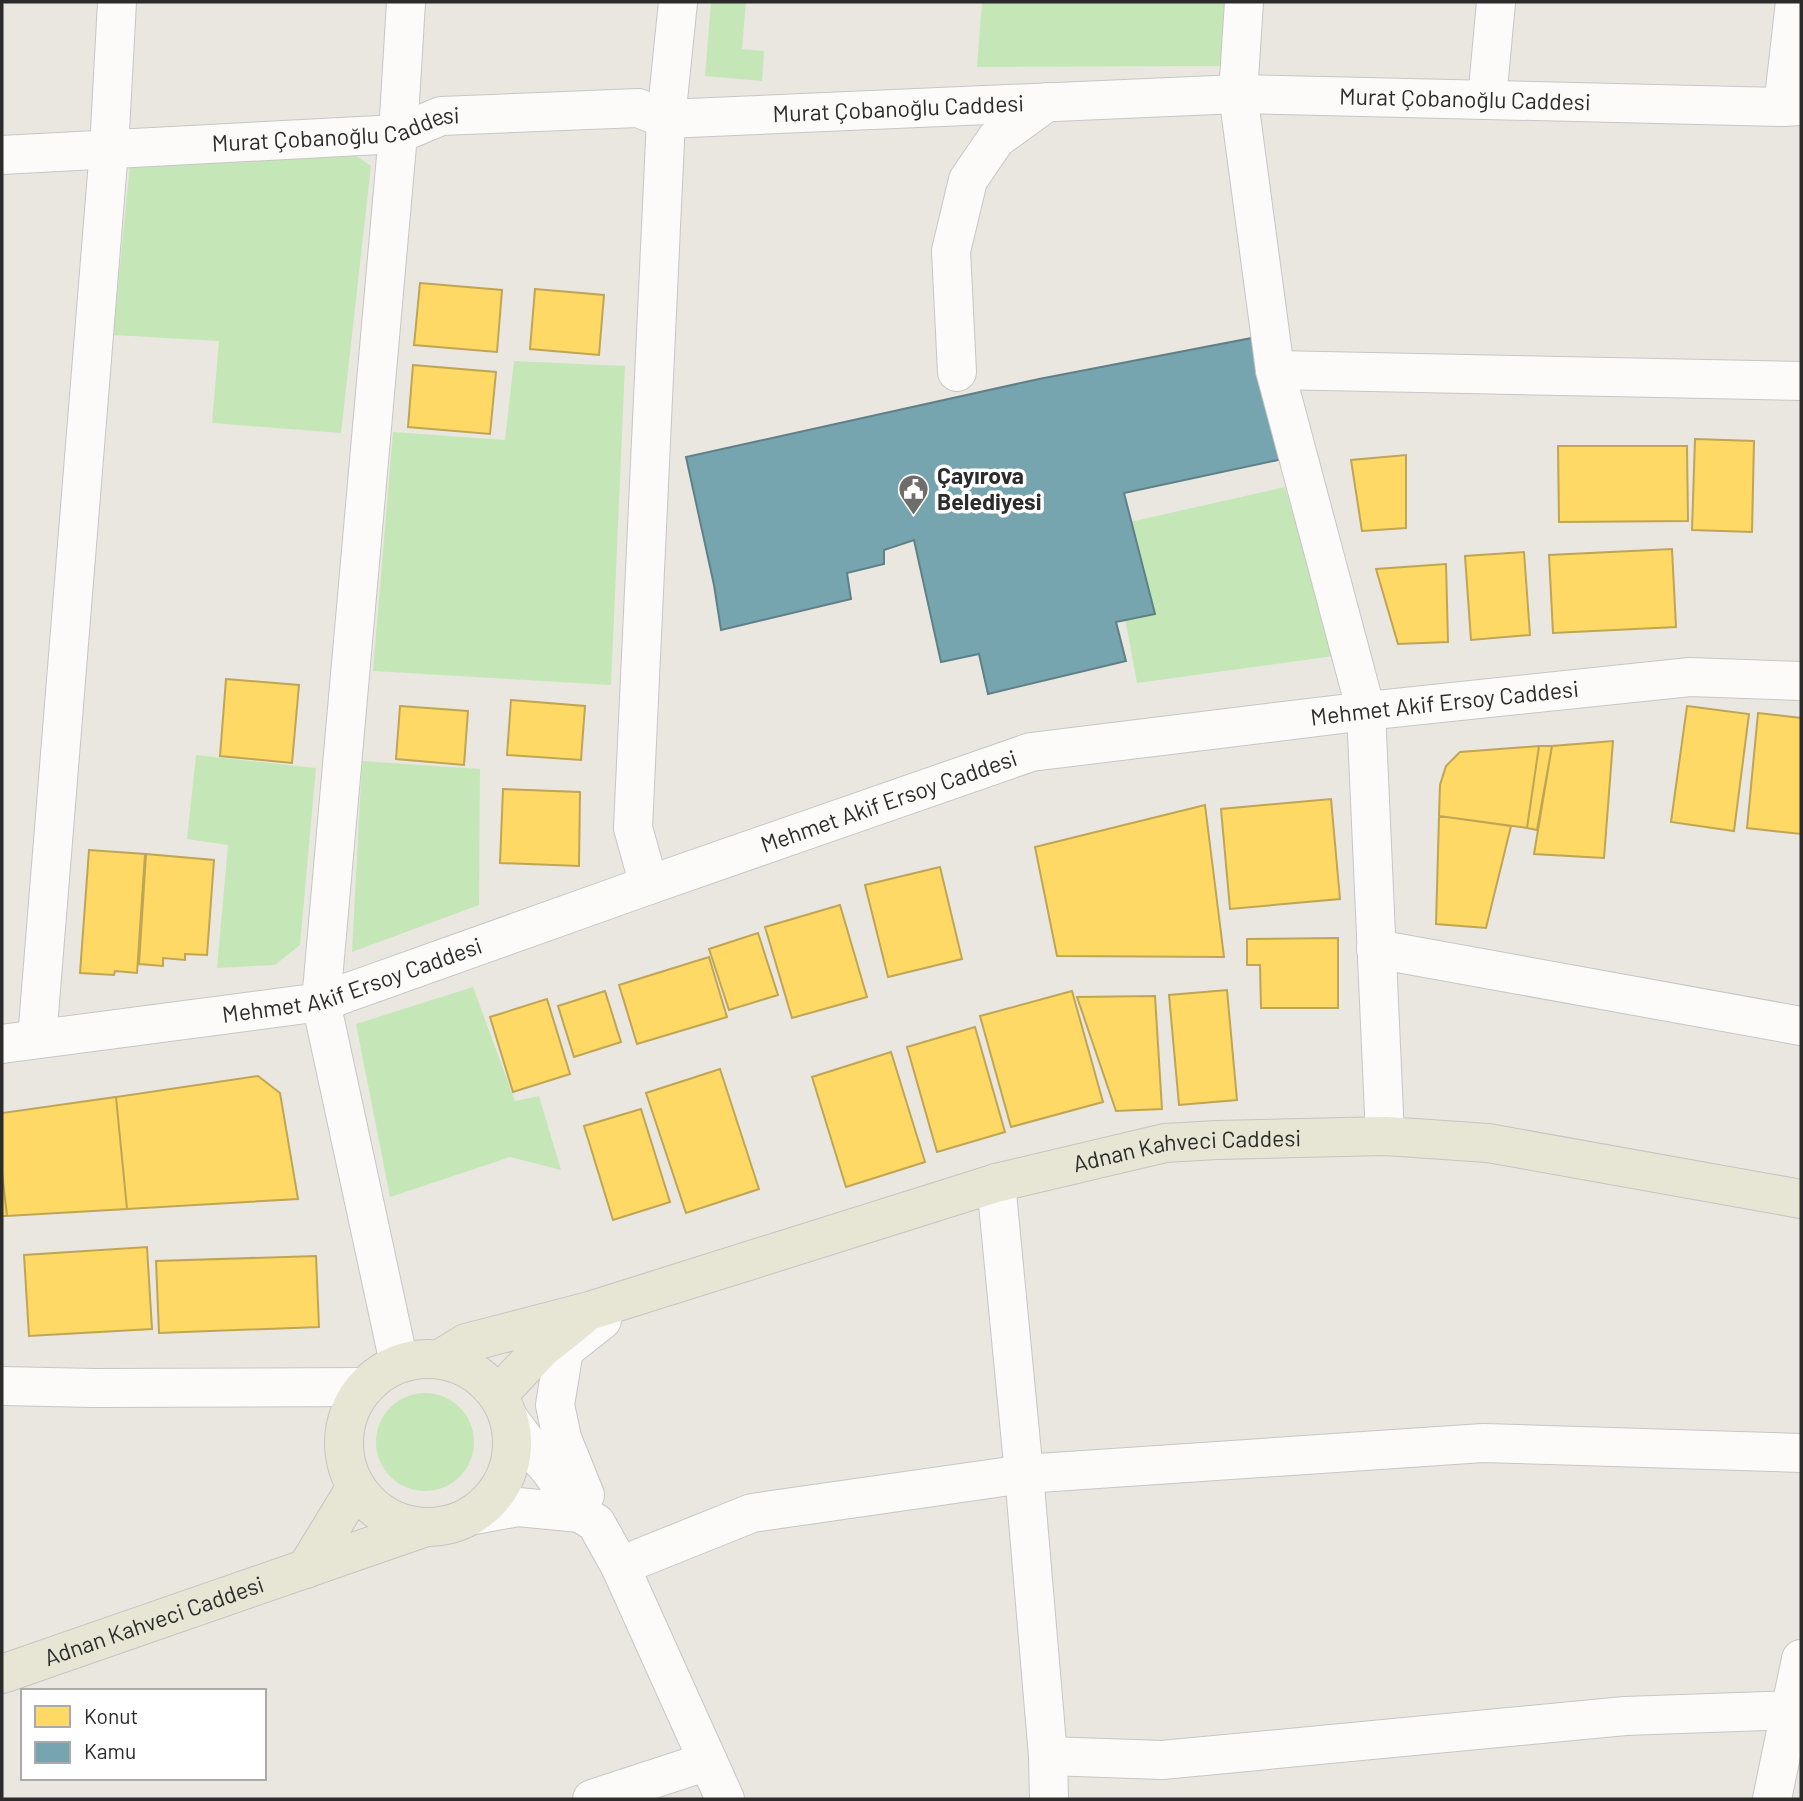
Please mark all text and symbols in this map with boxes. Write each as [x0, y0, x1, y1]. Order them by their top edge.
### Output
street label: Murat Çobanoğlu Caddesi [1339, 81, 1591, 115]
street label: Murat Çobanoğlu Caddesi [772, 88, 1025, 127]
street label: Murat Çobanoğlu Caddesi [211, 100, 460, 157]
place label: Çayırova Belediyesi [937, 461, 1042, 515]
public building icon: Çayırova Belediyesi [897, 472, 931, 516]
street label: Mehmet Akif Ersoy Caddesi [1309, 674, 1580, 731]
street label: Mehmet Akif Ersoy Caddesi [757, 743, 1020, 858]
street label: Mehmet Akif Ersoy Caddesi [220, 931, 486, 1028]
street label: Adnan Kahveci Caddesi [1070, 1123, 1301, 1177]
street label: Adnan Kahveci Caddesi [40, 1569, 267, 1671]
legend [21, 1689, 266, 1780]
text: Konut [84, 1703, 138, 1728]
text: Kamu [84, 1738, 136, 1763]

